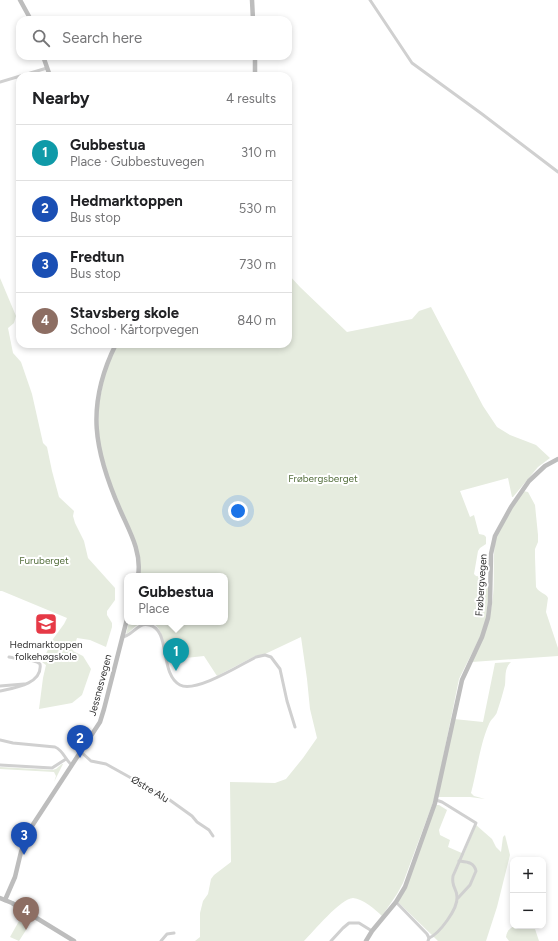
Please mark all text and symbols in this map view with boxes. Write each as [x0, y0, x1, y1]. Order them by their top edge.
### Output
search box [16, 16, 292, 60]
icon: search [30, 27, 52, 49]
text: Search here [62, 29, 142, 47]
text: Nearby [32, 88, 90, 108]
text: 4 results [226, 91, 276, 106]
text: Gubbestua [70, 136, 145, 154]
text: 1 [42, 145, 48, 160]
text: 310 m [241, 145, 276, 160]
text: Place · Gubbestuvegen [70, 154, 204, 169]
text: Hedmarktoppen [70, 192, 183, 210]
text: 2 [41, 201, 49, 216]
text: 530 m [239, 201, 276, 216]
text: Bus stop [70, 210, 121, 225]
text: Fredtun [70, 248, 124, 266]
text: 3 [41, 257, 49, 272]
text: 730 m [239, 257, 276, 272]
text: Bus stop [70, 266, 121, 281]
text: Stavsberg skole [70, 304, 179, 322]
text: 4 [41, 313, 49, 328]
text: 840 m [237, 313, 276, 328]
text: School · Kårtorpvegen [70, 322, 199, 337]
park label: Frøbergsberget [288, 472, 358, 485]
your location [228, 501, 248, 521]
street label: Frøbergvegen [472, 553, 490, 617]
park label: Furuberget [19, 554, 69, 567]
popup [124, 573, 228, 625]
text: Gubbestua [138, 583, 214, 601]
text: Place [138, 601, 169, 616]
school or university icon: Hedmarktoppen folkehøgskole [33, 611, 59, 637]
place label: Hedmarktoppen folkehøgskole [9, 638, 83, 663]
pin: 1 [163, 638, 189, 671]
street label: Jessnesvegen [86, 652, 115, 717]
pin: 2 [67, 725, 93, 758]
street label: Østre Alu [129, 773, 171, 805]
pin: 3 [11, 822, 37, 855]
map controls [510, 857, 546, 929]
button: + [510, 857, 546, 893]
button: − [510, 893, 546, 929]
pin: 4 [13, 897, 39, 930]

